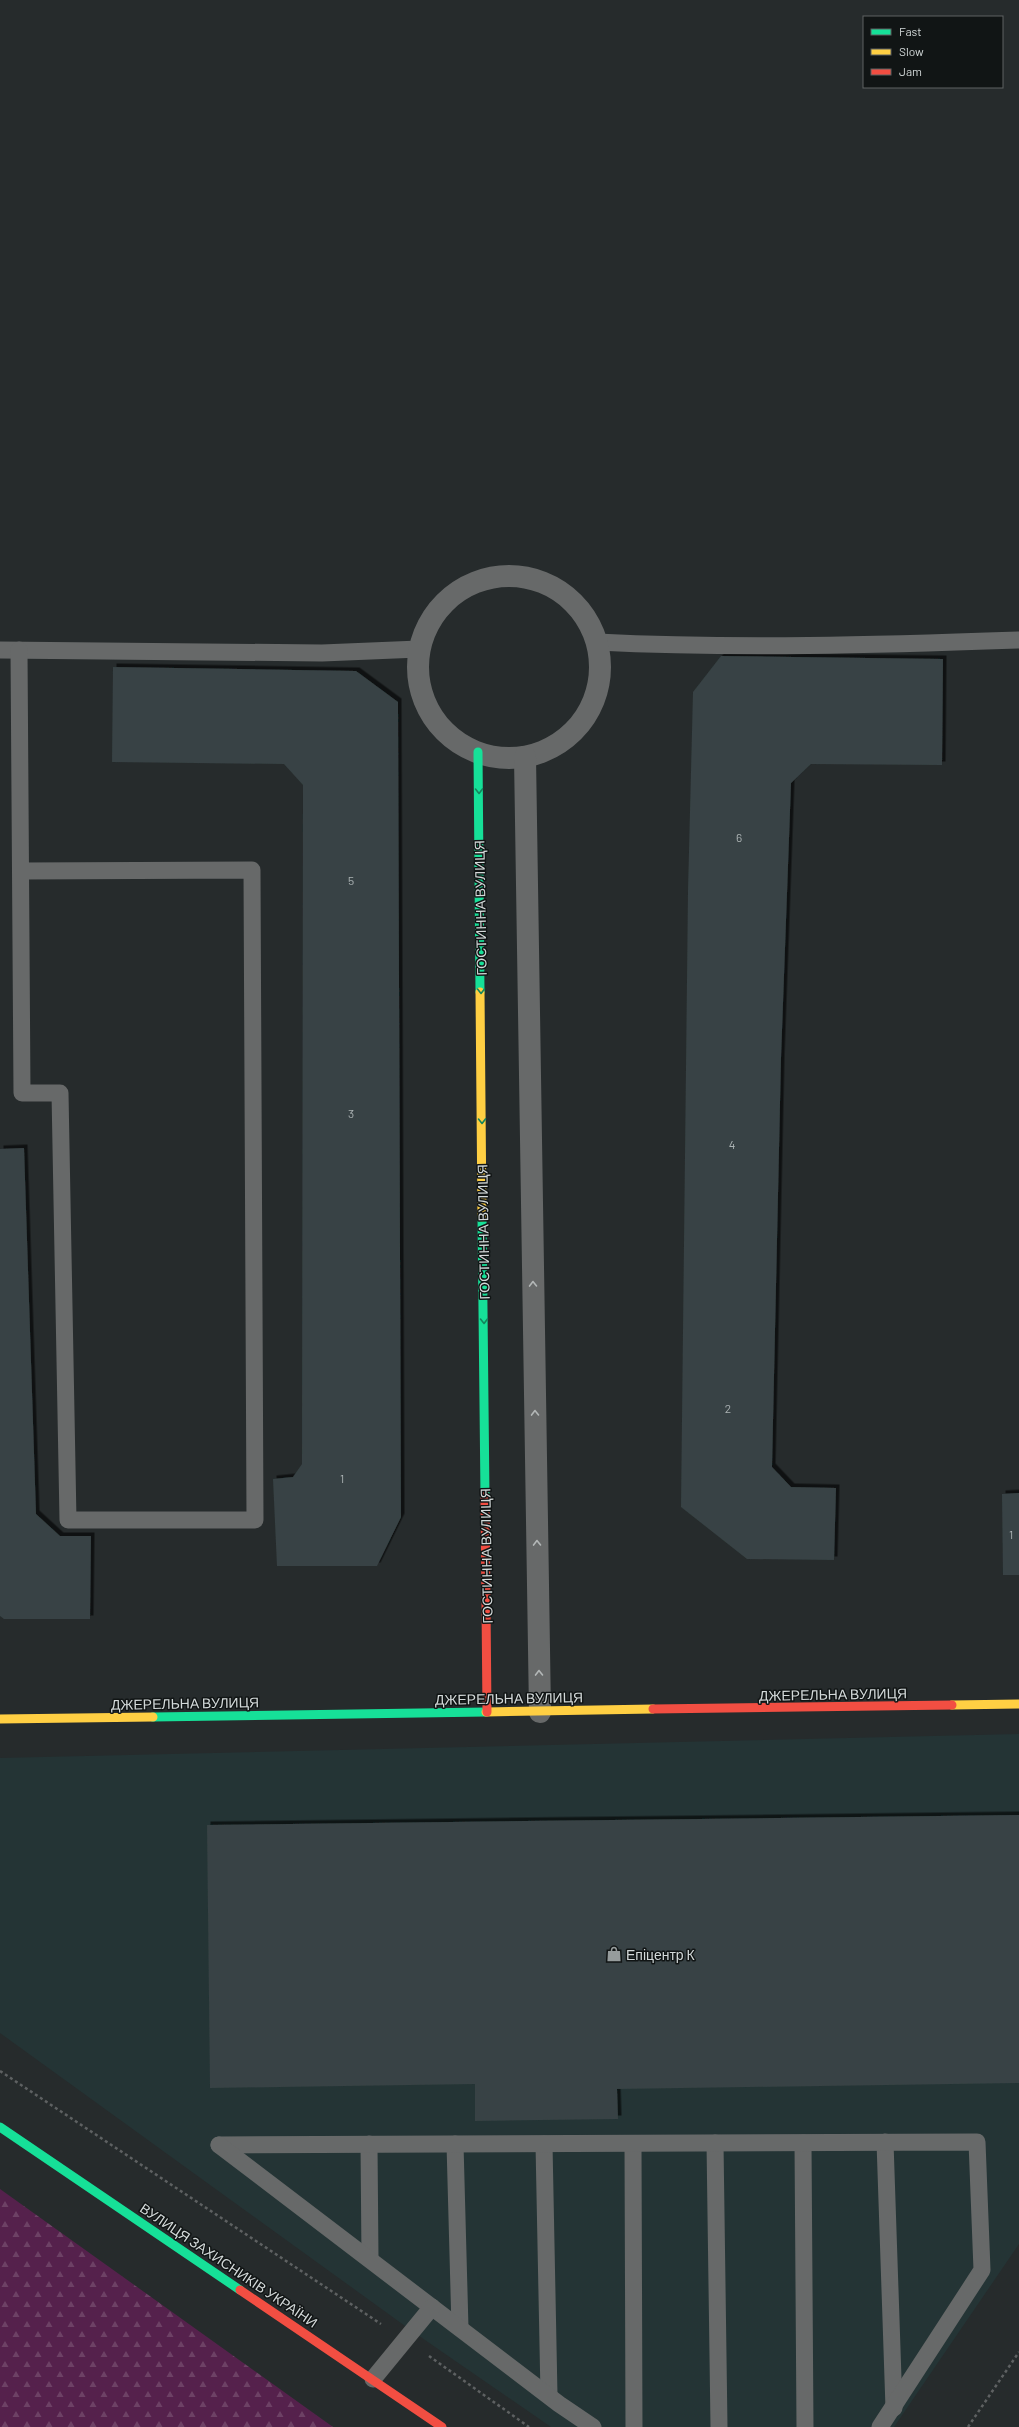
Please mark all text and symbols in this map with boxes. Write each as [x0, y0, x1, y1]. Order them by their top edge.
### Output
legend [863, 16, 1003, 88]
text: Fast [899, 24, 922, 38]
text: Slow [899, 44, 924, 58]
text: Jam [899, 64, 922, 78]
one-way arrow [475, 788, 483, 794]
house number: 6 [736, 830, 742, 844]
street label: ГОСТИННА ВУЛИЦЯ [470, 840, 490, 976]
house number: 5 [348, 873, 354, 887]
one-way arrow [477, 988, 485, 994]
house number: 3 [348, 1106, 354, 1120]
one-way arrow [478, 1118, 486, 1124]
house number: 4 [729, 1137, 735, 1151]
street label: ГОСТИННА ВУЛИЦЯ [473, 1164, 493, 1300]
one-way arrow [529, 1281, 537, 1287]
one-way arrow [480, 1318, 488, 1324]
house number: 2 [725, 1401, 731, 1415]
one-way arrow [531, 1410, 539, 1416]
house number: 1 [340, 1471, 344, 1485]
street label: ГОСТИННА ВУЛИЦЯ [476, 1488, 496, 1624]
house number: 1 [1009, 1527, 1013, 1541]
one-way arrow [533, 1540, 541, 1546]
one-way arrow [535, 1670, 544, 1676]
street label: ДЖЕРЕЛЬНА ВУЛИЦЯ [759, 1684, 907, 1704]
street label: ДЖЕРЕЛЬНА ВУЛИЦЯ [435, 1688, 583, 1708]
street label: ДЖЕРЕЛЬНА ВУЛИЦЯ [111, 1693, 259, 1713]
shop icon: Епіцентр К [605, 1945, 623, 1963]
place label: Епіцентр К [626, 1946, 695, 1963]
street label: ВУЛИЦЯ ЗАХИСНИКІВ УКРАЇНИ [137, 2199, 321, 2331]

